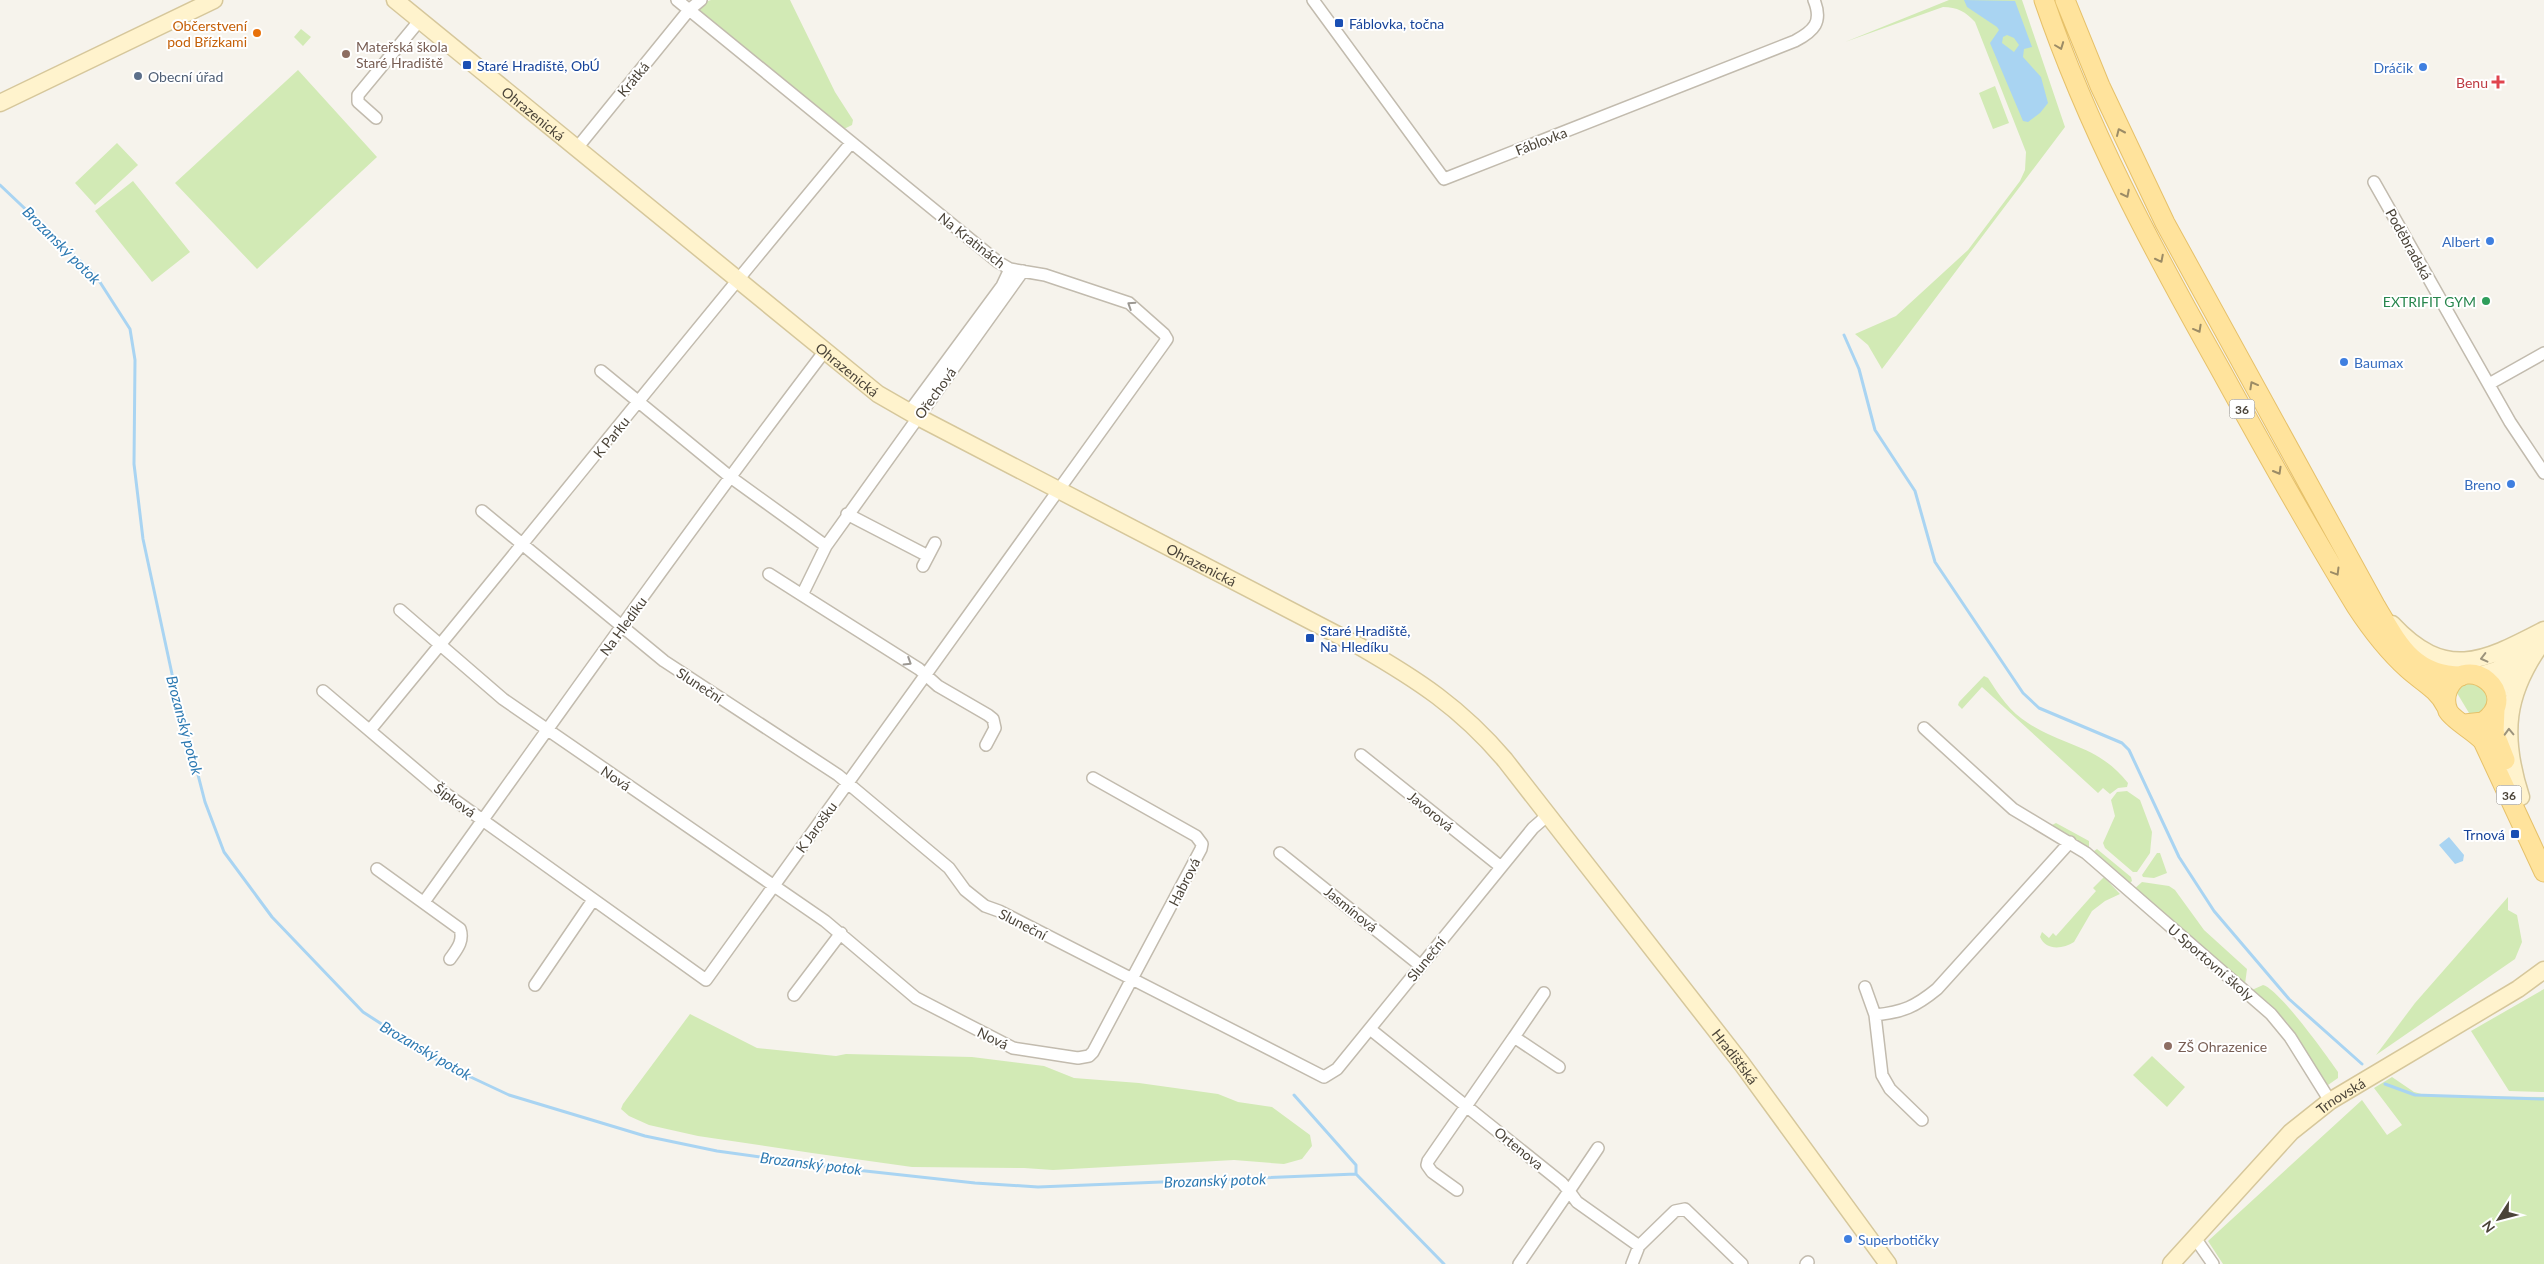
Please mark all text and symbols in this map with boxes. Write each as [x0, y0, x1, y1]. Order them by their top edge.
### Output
place label: Fáblovka, točna [1349, 15, 1444, 32]
place label: Občerstvení pod Břízkami [167, 17, 248, 50]
marker: Fáblovka, točna [1333, 17, 1345, 29]
marker: Občerstvení pod Břízkami [251, 27, 263, 39]
place label: Mateřská škola Staré Hradiště [356, 38, 448, 71]
one-way arrow [2054, 41, 2064, 50]
marker: Mateřská škola Staré Hradiště [340, 48, 352, 60]
place label: Staré Hradiště, ObÚ [477, 57, 600, 74]
street label: Krátká [614, 58, 652, 100]
marker: Staré Hradiště, ObÚ [461, 59, 473, 71]
place label: Dráčik [2373, 59, 2414, 76]
marker: Dráčik [2417, 61, 2429, 73]
place label: Obecní úřad [148, 68, 223, 85]
marker: Obecní úřad [132, 70, 144, 82]
place label: Benu [2456, 74, 2488, 91]
marker: Benu [2492, 76, 2504, 88]
street label: Ohrazenická [499, 82, 569, 144]
street label: Fáblovka [1513, 123, 1569, 159]
one-way arrow [2116, 128, 2127, 137]
one-way arrow [2120, 189, 2130, 198]
water label: Brozanský potok [19, 202, 105, 288]
street label: Poděbradská [2382, 205, 2436, 283]
street label: Na Kratinách [935, 209, 1009, 271]
place label: Albert [2442, 233, 2480, 250]
marker: Albert [2484, 235, 2496, 247]
one-way arrow [2153, 254, 2164, 263]
place label: EXTRIFIT GYM [2383, 293, 2476, 310]
marker: EXTRIFIT GYM [2480, 295, 2492, 307]
one-way arrow [1128, 302, 1137, 312]
one-way arrow [2191, 324, 2201, 333]
street label: Ohrazenická [813, 338, 883, 400]
place label: Baumax [2354, 354, 2403, 371]
marker: Baumax [2338, 356, 2350, 368]
street label: Ořechová [911, 364, 959, 422]
one-way arrow [2249, 381, 2259, 390]
road number: 36 [2230, 399, 2254, 418]
street label: K Parku [589, 413, 633, 461]
one-way arrow [2271, 466, 2281, 475]
place label: Breno [2464, 476, 2501, 493]
marker: Breno [2505, 478, 2517, 490]
street label: Ohrazenická [1164, 539, 1239, 589]
one-way arrow [2329, 566, 2339, 575]
street label: Na Hledíku [596, 593, 650, 659]
place label: Staré Hradiště, Na Hledíku [1320, 622, 1410, 655]
marker: Staré Hradiště, Na Hledíku [1304, 632, 1316, 644]
one-way arrow [2480, 652, 2489, 663]
one-way arrow [903, 656, 912, 665]
street label: Sluneční [674, 664, 727, 707]
water label: Brozanský potok [163, 673, 207, 778]
one-way arrow [2503, 728, 2514, 736]
street label: Nová [598, 762, 634, 794]
street label: Šípková [431, 779, 479, 821]
road number: 36 [2496, 786, 2522, 804]
street label: Javorová [1405, 787, 1457, 835]
street label: K Jarošku [792, 798, 840, 856]
place label: Trnová [2464, 826, 2505, 843]
marker: Trnová [2509, 828, 2521, 840]
street label: Habrová [1165, 855, 1203, 909]
street label: Jasmínová [1321, 883, 1381, 935]
street label: Sluneční [996, 905, 1050, 944]
street label: U Sportovní školy [2165, 920, 2258, 1004]
street label: Sluneční [1403, 933, 1449, 984]
water label: Brozanský potok [377, 1017, 476, 1084]
street label: Nová [975, 1023, 1011, 1053]
street label: Hradišťská [1709, 1025, 1762, 1087]
place label: ZŠ Ohrazenice [2178, 1038, 2267, 1055]
marker: ZŠ Ohrazenice [2162, 1040, 2174, 1052]
street label: Trnovská [2313, 1074, 2368, 1117]
street label: Ortenova [1491, 1123, 1547, 1173]
water label: Brozanský potok [759, 1148, 864, 1178]
water label: Brozanský potok [1164, 1169, 1267, 1191]
north arrow [2474, 1194, 2524, 1244]
text: N [2478, 1218, 2498, 1236]
place label: Superbotičky [1858, 1231, 1940, 1248]
marker: Superbotičky [1842, 1233, 1854, 1245]

